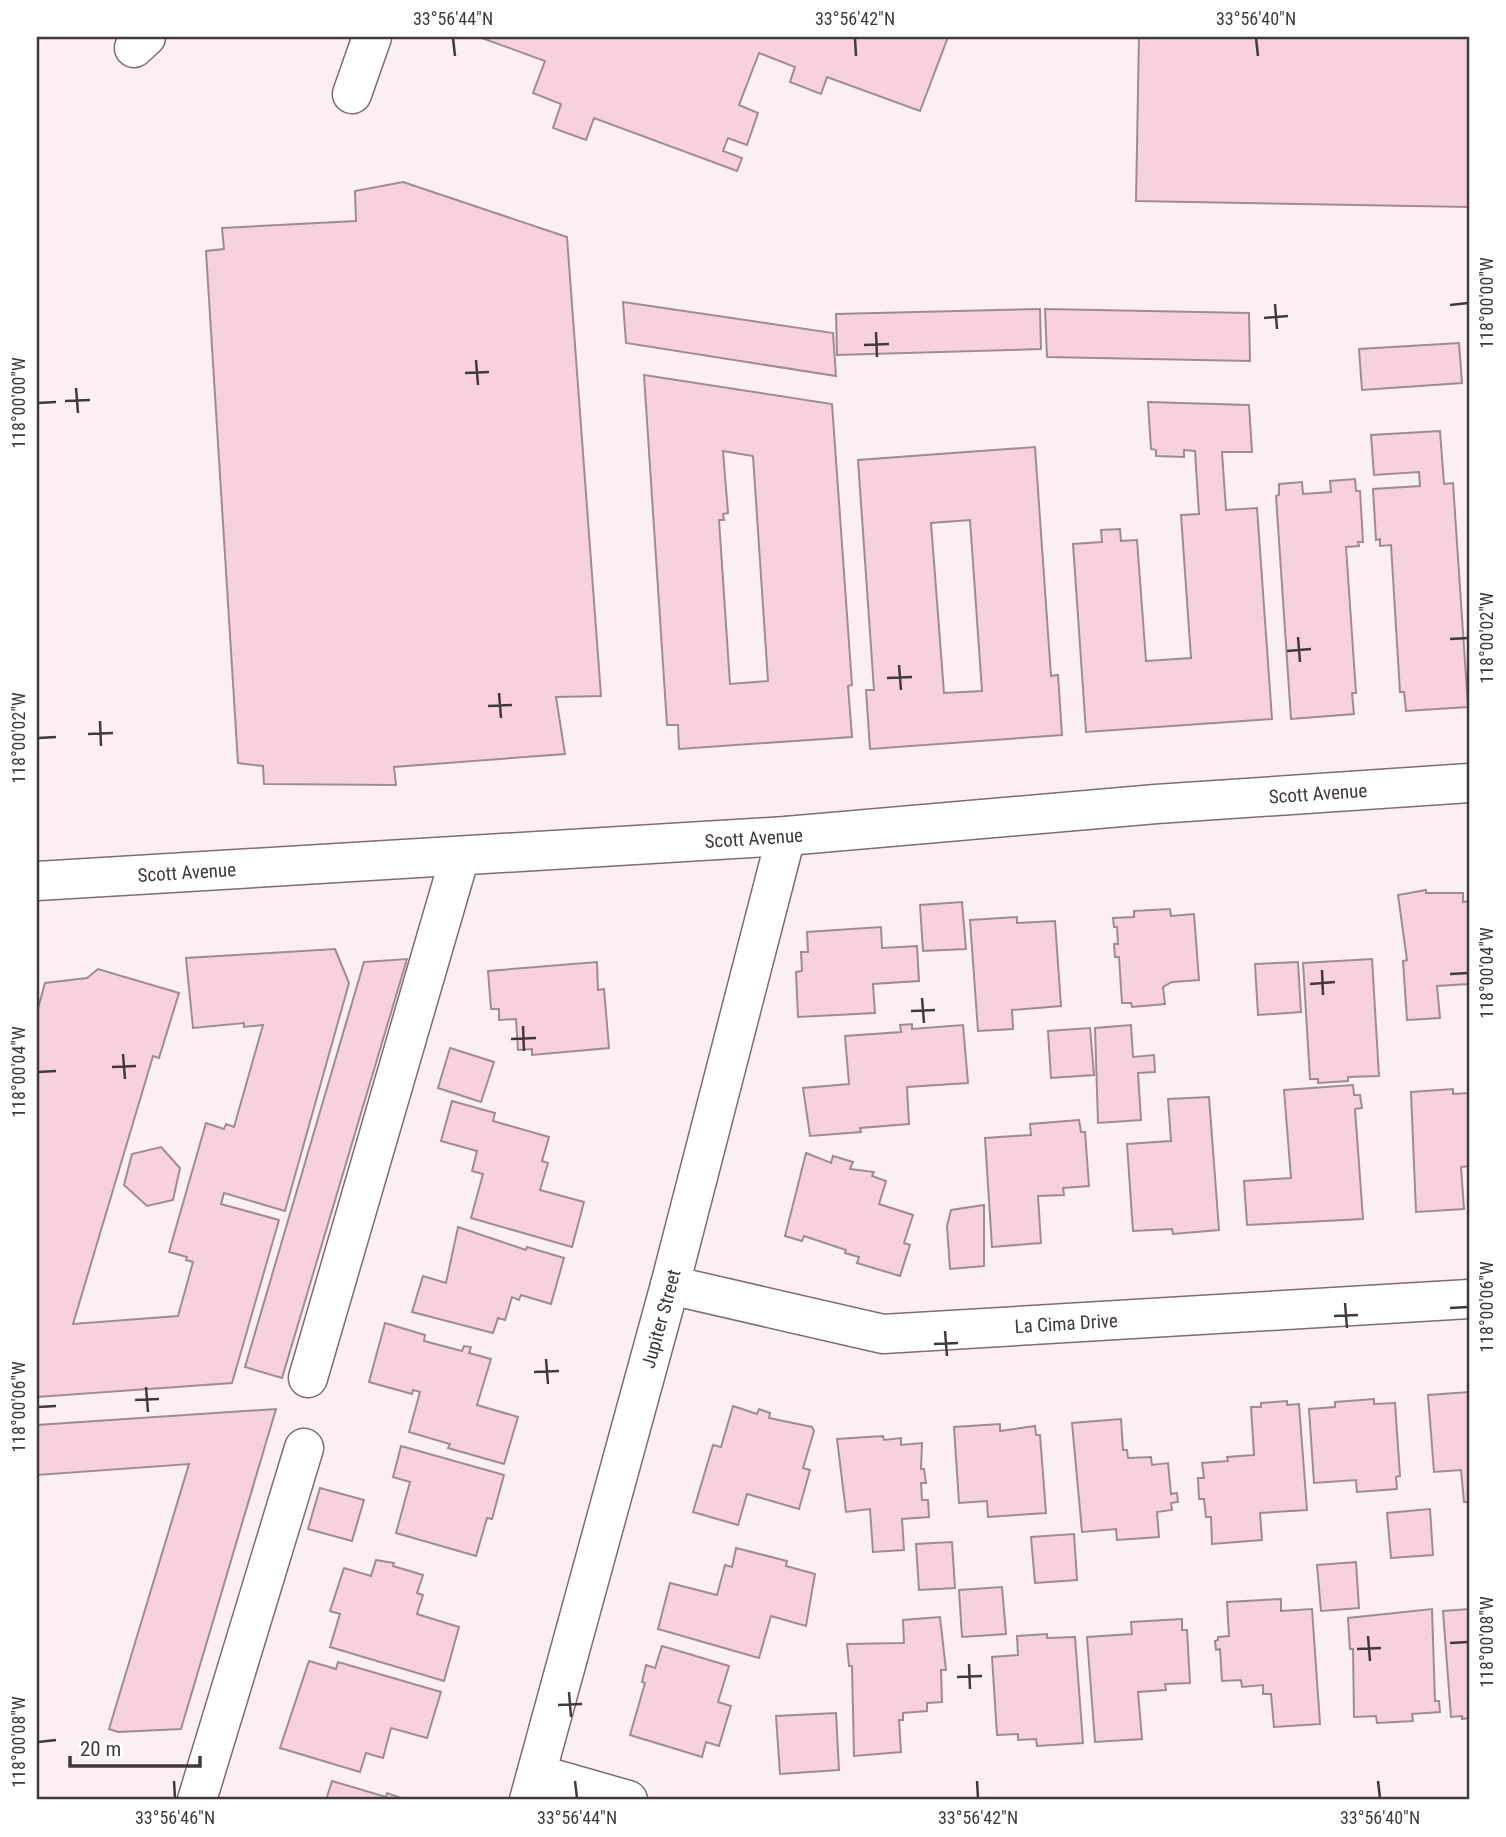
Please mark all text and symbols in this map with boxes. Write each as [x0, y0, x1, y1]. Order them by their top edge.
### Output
text: 33°56'44"N [413, 8, 493, 29]
text: 33°56'42"N [815, 8, 895, 29]
text: 33°56'40"N [1216, 8, 1296, 29]
text: 118°00'00"W [1476, 257, 1497, 349]
text: 118°00'00"W [8, 357, 29, 449]
text: 118°00'02"W [1476, 592, 1497, 684]
text: 118°00'02"W [8, 692, 29, 784]
street label: Scott Avenue [1268, 778, 1368, 808]
street label: Scott Avenue [704, 823, 804, 852]
street label: Scott Avenue [137, 858, 237, 886]
text: 118°00'04"W [1476, 927, 1497, 1019]
text: 118°00'04"W [8, 1026, 29, 1118]
text: 118°00'06"W [1476, 1261, 1497, 1353]
street label: Jupiter Street [636, 1267, 685, 1371]
street label: La Cima Drive [1014, 1308, 1119, 1338]
text: 118°00'06"W [8, 1361, 29, 1453]
text: 118°00'08"W [1476, 1596, 1497, 1688]
text: 118°00'08"W [8, 1696, 29, 1788]
scale bar [70, 1725, 200, 1769]
text: 20 m [80, 1737, 121, 1761]
text: 33°56'46"N [135, 1807, 215, 1828]
text: 33°56'44"N [537, 1807, 617, 1828]
text: 33°56'42"N [938, 1807, 1018, 1828]
text: 33°56'40"N [1340, 1807, 1420, 1828]

